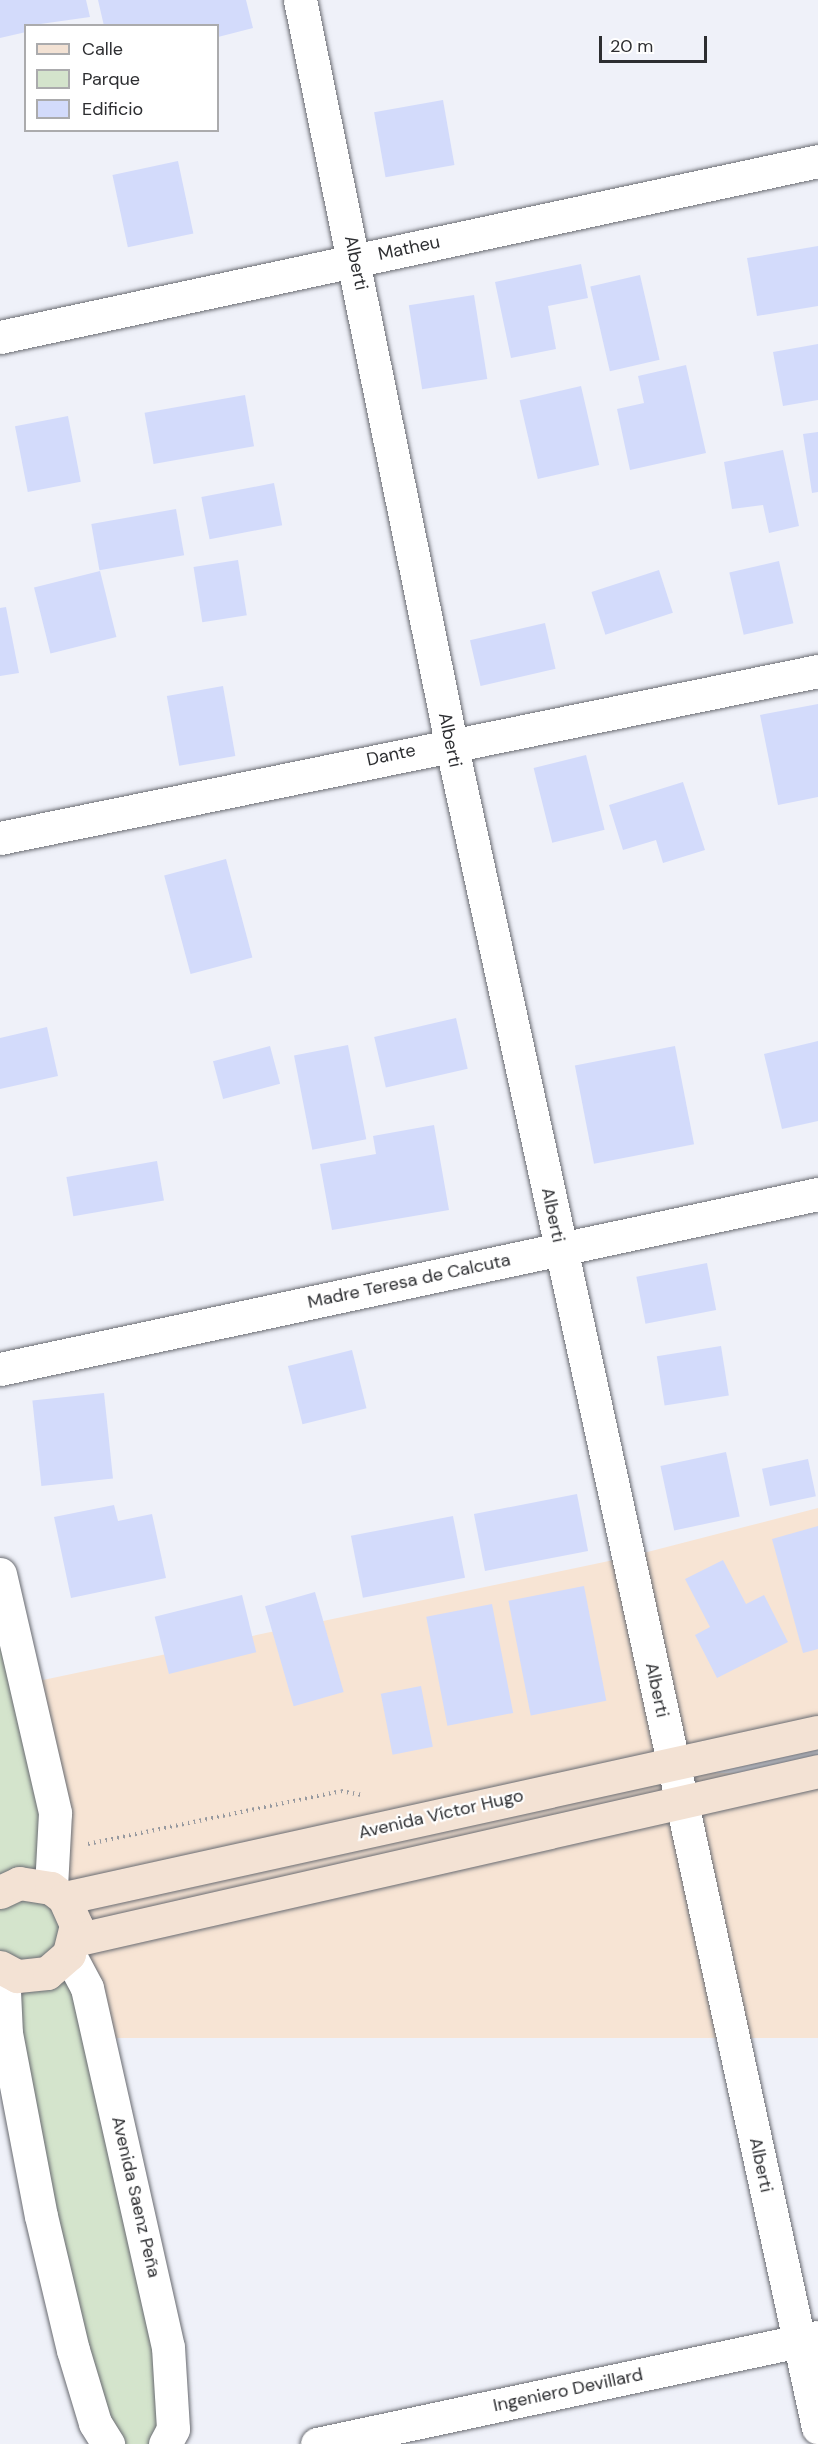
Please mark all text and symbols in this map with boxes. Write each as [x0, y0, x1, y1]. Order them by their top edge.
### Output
legend [24, 24, 219, 132]
scale bar [602, 24, 710, 62]
text: 20 m [610, 34, 653, 58]
text: Calle [82, 37, 123, 61]
text: Parque [82, 67, 140, 91]
text: Edificio [82, 97, 143, 121]
street label: Matheu [376, 231, 442, 265]
street label: Alberti [340, 234, 372, 292]
street label: Alberti [434, 711, 466, 769]
street label: Dante [365, 739, 417, 771]
street label: Alberti [537, 1186, 569, 1244]
street label: Madre Teresa de Calcuta [306, 1249, 512, 1313]
street label: Alberti [641, 1661, 673, 1719]
street label: Avenida Víctor Hugo [356, 1784, 526, 1844]
street label: Avenida Saenz Peña [107, 2114, 165, 2280]
street label: Alberti [745, 2136, 777, 2194]
street label: Ingeniero Devillard [491, 2364, 645, 2416]

